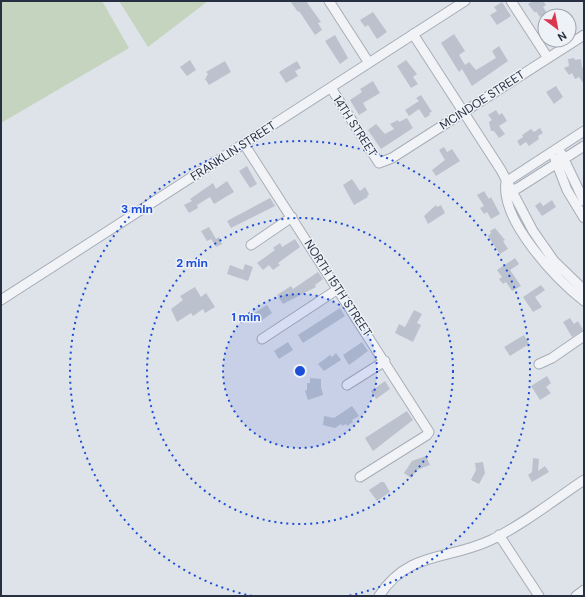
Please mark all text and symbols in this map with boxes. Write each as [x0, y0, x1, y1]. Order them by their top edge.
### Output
north arrow [537, 8, 577, 48]
text: N [555, 28, 569, 45]
street label: MCINDOE STREET [436, 66, 528, 133]
street label: 14TH STREET [329, 92, 381, 160]
street label: FRANKLIN STREET [187, 117, 279, 184]
text: 3 min [121, 201, 153, 217]
street label: NORTH 15TH STREET [301, 236, 376, 340]
text: 2 min [176, 255, 208, 271]
text: 1 min [231, 309, 261, 325]
centre of rings [293, 364, 307, 378]

